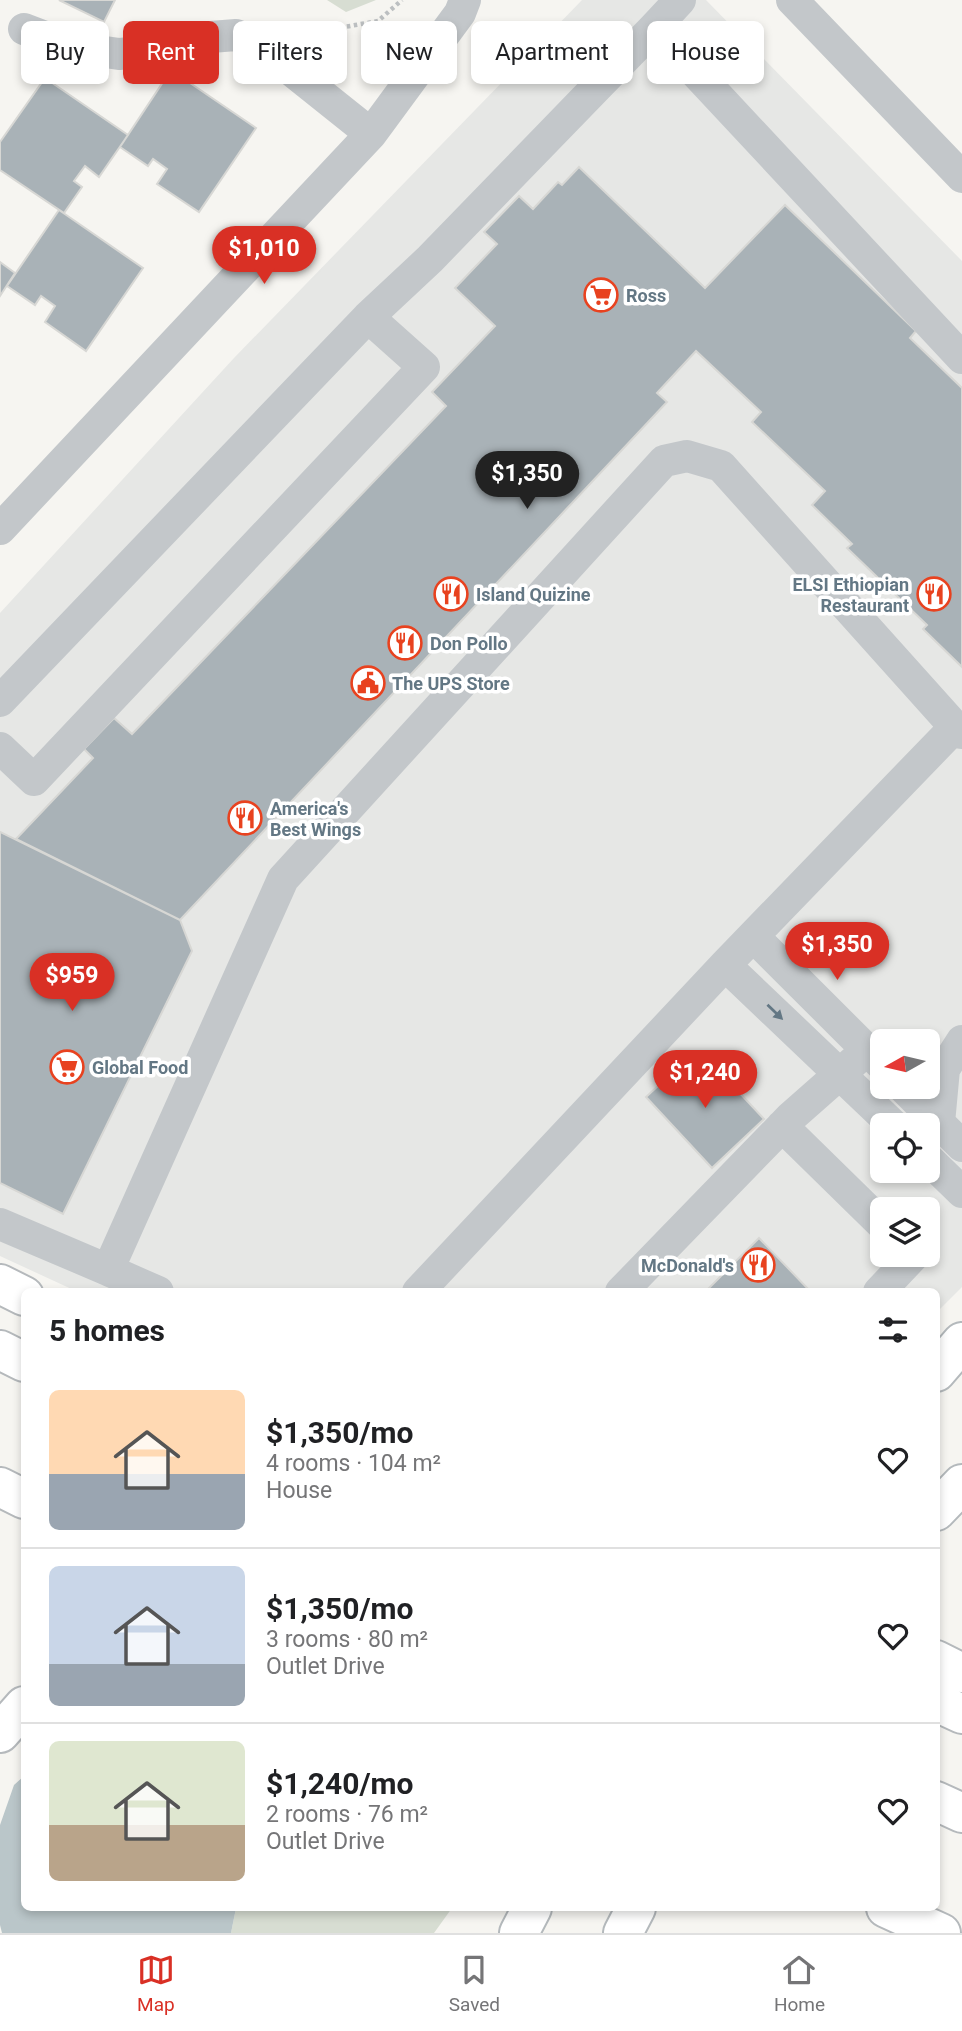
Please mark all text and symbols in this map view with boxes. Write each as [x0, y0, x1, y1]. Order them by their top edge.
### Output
chip: Buy [21, 21, 109, 84]
chip: Rent [123, 21, 219, 84]
chip: Filters [233, 21, 347, 84]
chip: New [361, 21, 457, 84]
chip: Apartment [471, 21, 633, 84]
chip: House [647, 21, 764, 84]
pin: $1,010 [207, 226, 321, 286]
text: $1,010 [228, 235, 300, 262]
supermarket icon: Ross [582, 276, 620, 314]
place label: Ross [626, 285, 666, 306]
pin: $1,350 [470, 452, 584, 511]
text: $1,350 [491, 460, 563, 487]
place label: ELSI Ethiopian Restaurant [792, 574, 909, 616]
restaurant icon: Island Quizine [432, 575, 470, 613]
restaurant icon: ELSI Ethiopian Restaurant [915, 575, 953, 613]
place label: Island Quizine [476, 584, 591, 605]
restaurant icon: Don Pollo [386, 624, 424, 662]
place label: Don Pollo [430, 633, 508, 654]
public building icon: The UPS Store [349, 664, 387, 702]
place label: The UPS Store [392, 673, 510, 694]
place label: America's Best Wings [270, 798, 361, 840]
restaurant icon: America's Best Wings [226, 799, 264, 837]
pin: $1,350 [780, 922, 894, 982]
text: $1,350 [801, 931, 873, 958]
pin: $959 [31, 954, 113, 1013]
text: $959 [46, 962, 98, 989]
one-way arrow [766, 1004, 783, 1021]
north arrow [870, 1029, 940, 1099]
map controls [870, 1029, 940, 1267]
supermarket icon: Global Food [48, 1048, 86, 1086]
pin: $1,240 [648, 1050, 762, 1110]
place label: Global Food [92, 1057, 188, 1078]
text: $1,240 [669, 1059, 741, 1086]
button: locate [870, 1113, 940, 1183]
button: layers [870, 1197, 940, 1267]
restaurant icon: McDonald's [739, 1246, 777, 1284]
place label: McDonald's [641, 1255, 734, 1276]
icon: filters [874, 1311, 912, 1349]
text: 5 homes [49, 1313, 165, 1348]
text: $1,350/mo [266, 1415, 414, 1450]
icon: home [105, 1418, 189, 1502]
icon: heart [874, 1441, 912, 1479]
text: 4 rooms · 104 m² [266, 1450, 441, 1477]
text: House [266, 1477, 332, 1504]
text: $1,350/mo [266, 1591, 414, 1626]
icon: home [105, 1594, 189, 1678]
icon: heart [874, 1617, 912, 1655]
text: 3 rooms · 80 m² [266, 1626, 428, 1653]
text: Outlet Drive [266, 1653, 385, 1680]
text: $1,240/mo [266, 1766, 414, 1801]
icon: home [105, 1769, 189, 1853]
icon: heart [874, 1792, 912, 1830]
text: 2 rooms · 76 m² [266, 1801, 428, 1828]
text: Outlet Drive [266, 1828, 385, 1855]
tab: Map [137, 1951, 175, 2016]
tab: Saved [449, 1951, 500, 2016]
tab: Home [774, 1951, 825, 2016]

